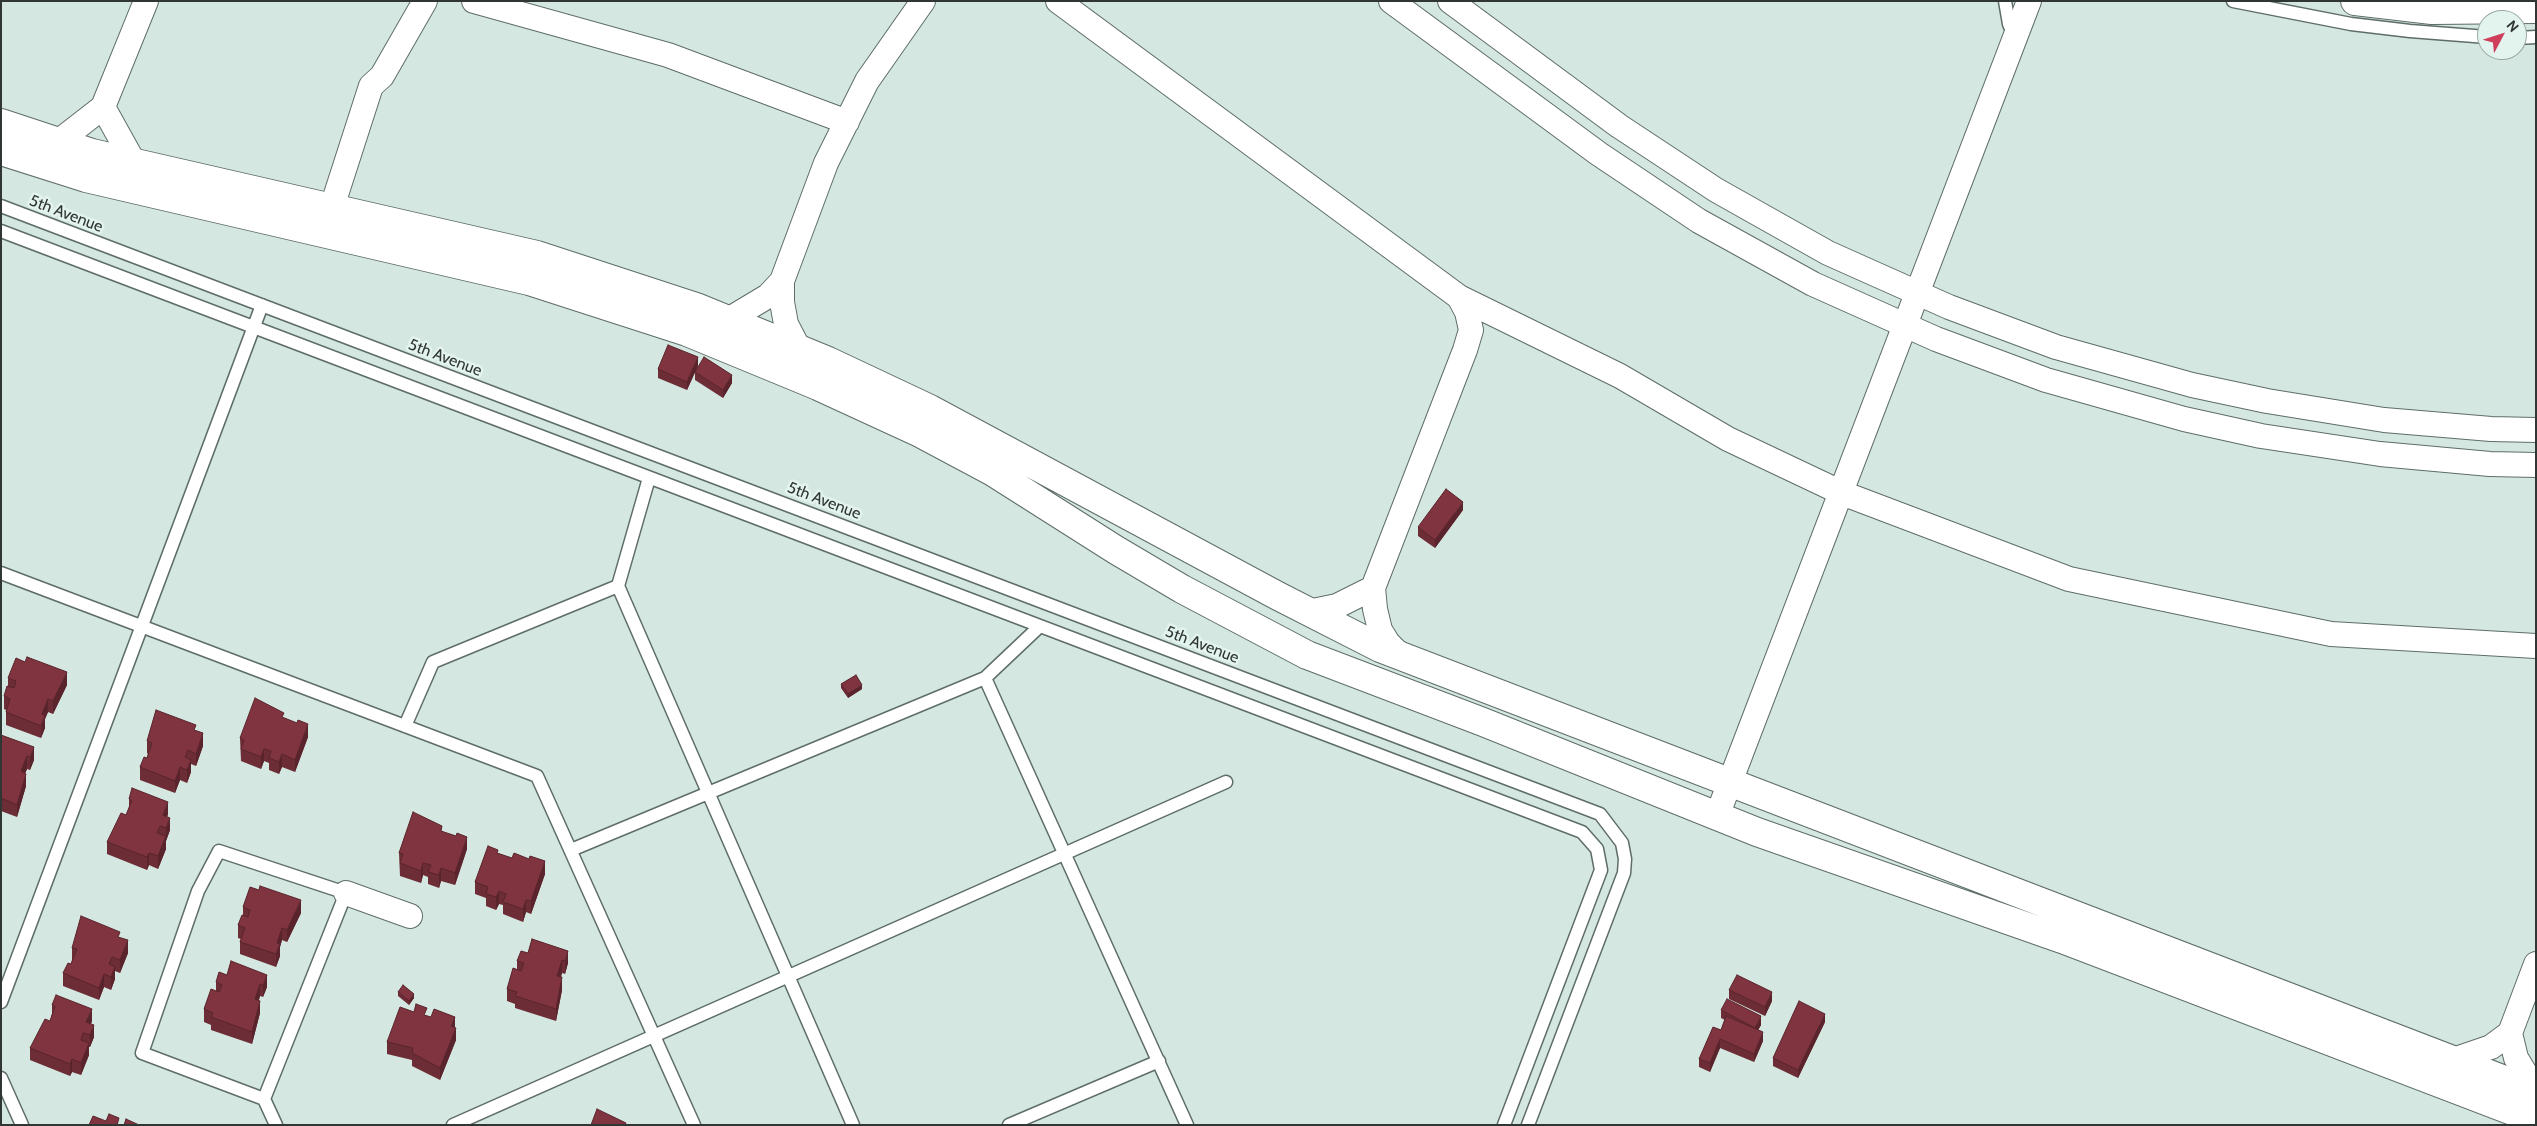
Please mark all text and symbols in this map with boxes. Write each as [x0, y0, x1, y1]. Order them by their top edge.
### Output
north arrow [2477, 10, 2527, 60]
text: N [2503, 16, 2523, 36]
street label: 5th Avenue [27, 191, 105, 237]
street label: 5th Avenue [406, 335, 484, 381]
street label: 5th Avenue [785, 478, 863, 524]
street label: 5th Avenue [1163, 622, 1241, 668]

